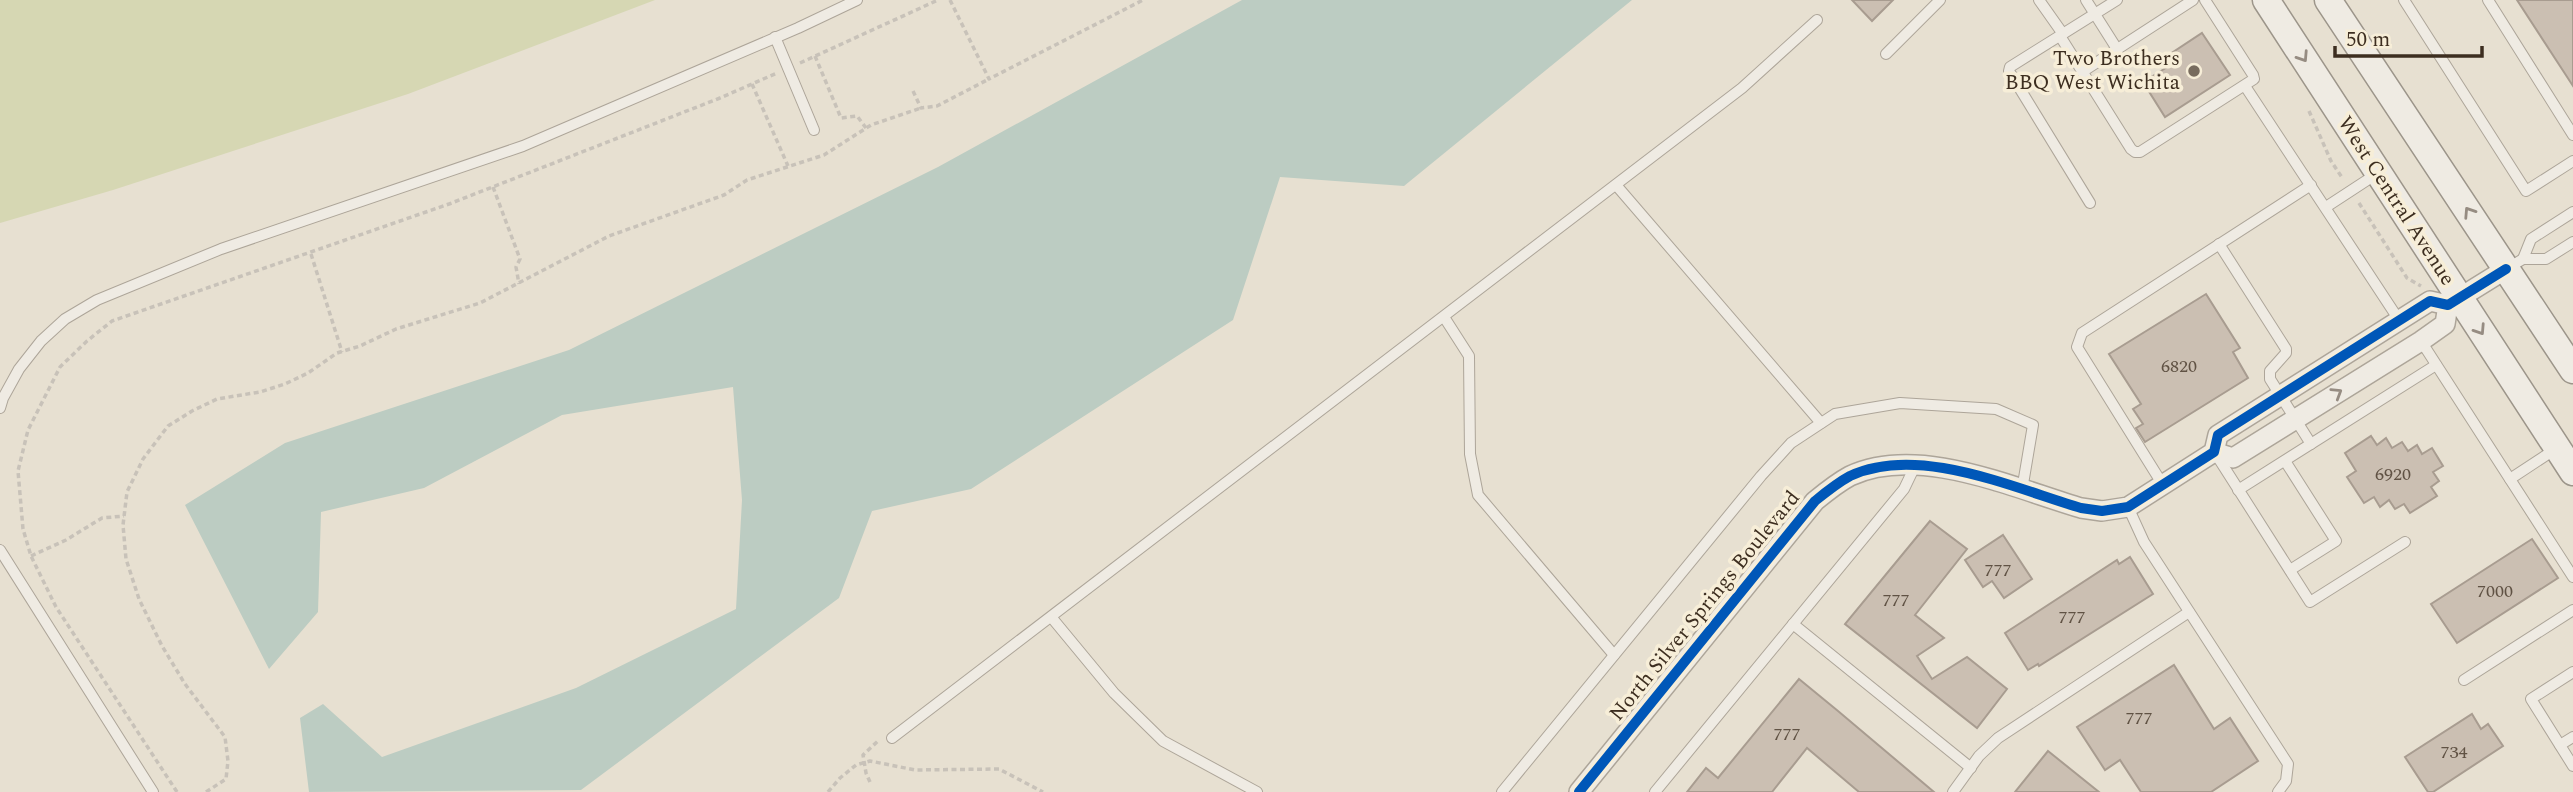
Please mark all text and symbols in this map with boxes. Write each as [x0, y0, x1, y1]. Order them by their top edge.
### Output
scale bar [2335, 14, 2482, 58]
text: 50 m [2346, 24, 2390, 56]
place label: Two Brothers BBQ West Wichita [2005, 43, 2181, 99]
one-way arrow [2295, 49, 2307, 62]
marker: Two Brothers BBQ West Wichita [2186, 63, 2202, 79]
street label: West Central Avenue [2329, 110, 2463, 292]
one-way arrow [2464, 207, 2477, 220]
one-way arrow [2472, 322, 2485, 335]
house number: 6820 [2161, 353, 2197, 380]
one-way arrow [2329, 389, 2342, 402]
house number: 6920 [2375, 461, 2411, 488]
street label: North Silver Springs Boulevard [1602, 484, 1808, 728]
house number: 777 [1985, 557, 2012, 584]
house number: 7000 [2477, 578, 2513, 605]
house number: 777 [1883, 587, 1910, 614]
house number: 777 [2059, 604, 2086, 631]
house number: 777 [2126, 705, 2153, 732]
house number: 777 [1774, 721, 1801, 748]
house number: 734 [2441, 739, 2468, 766]

